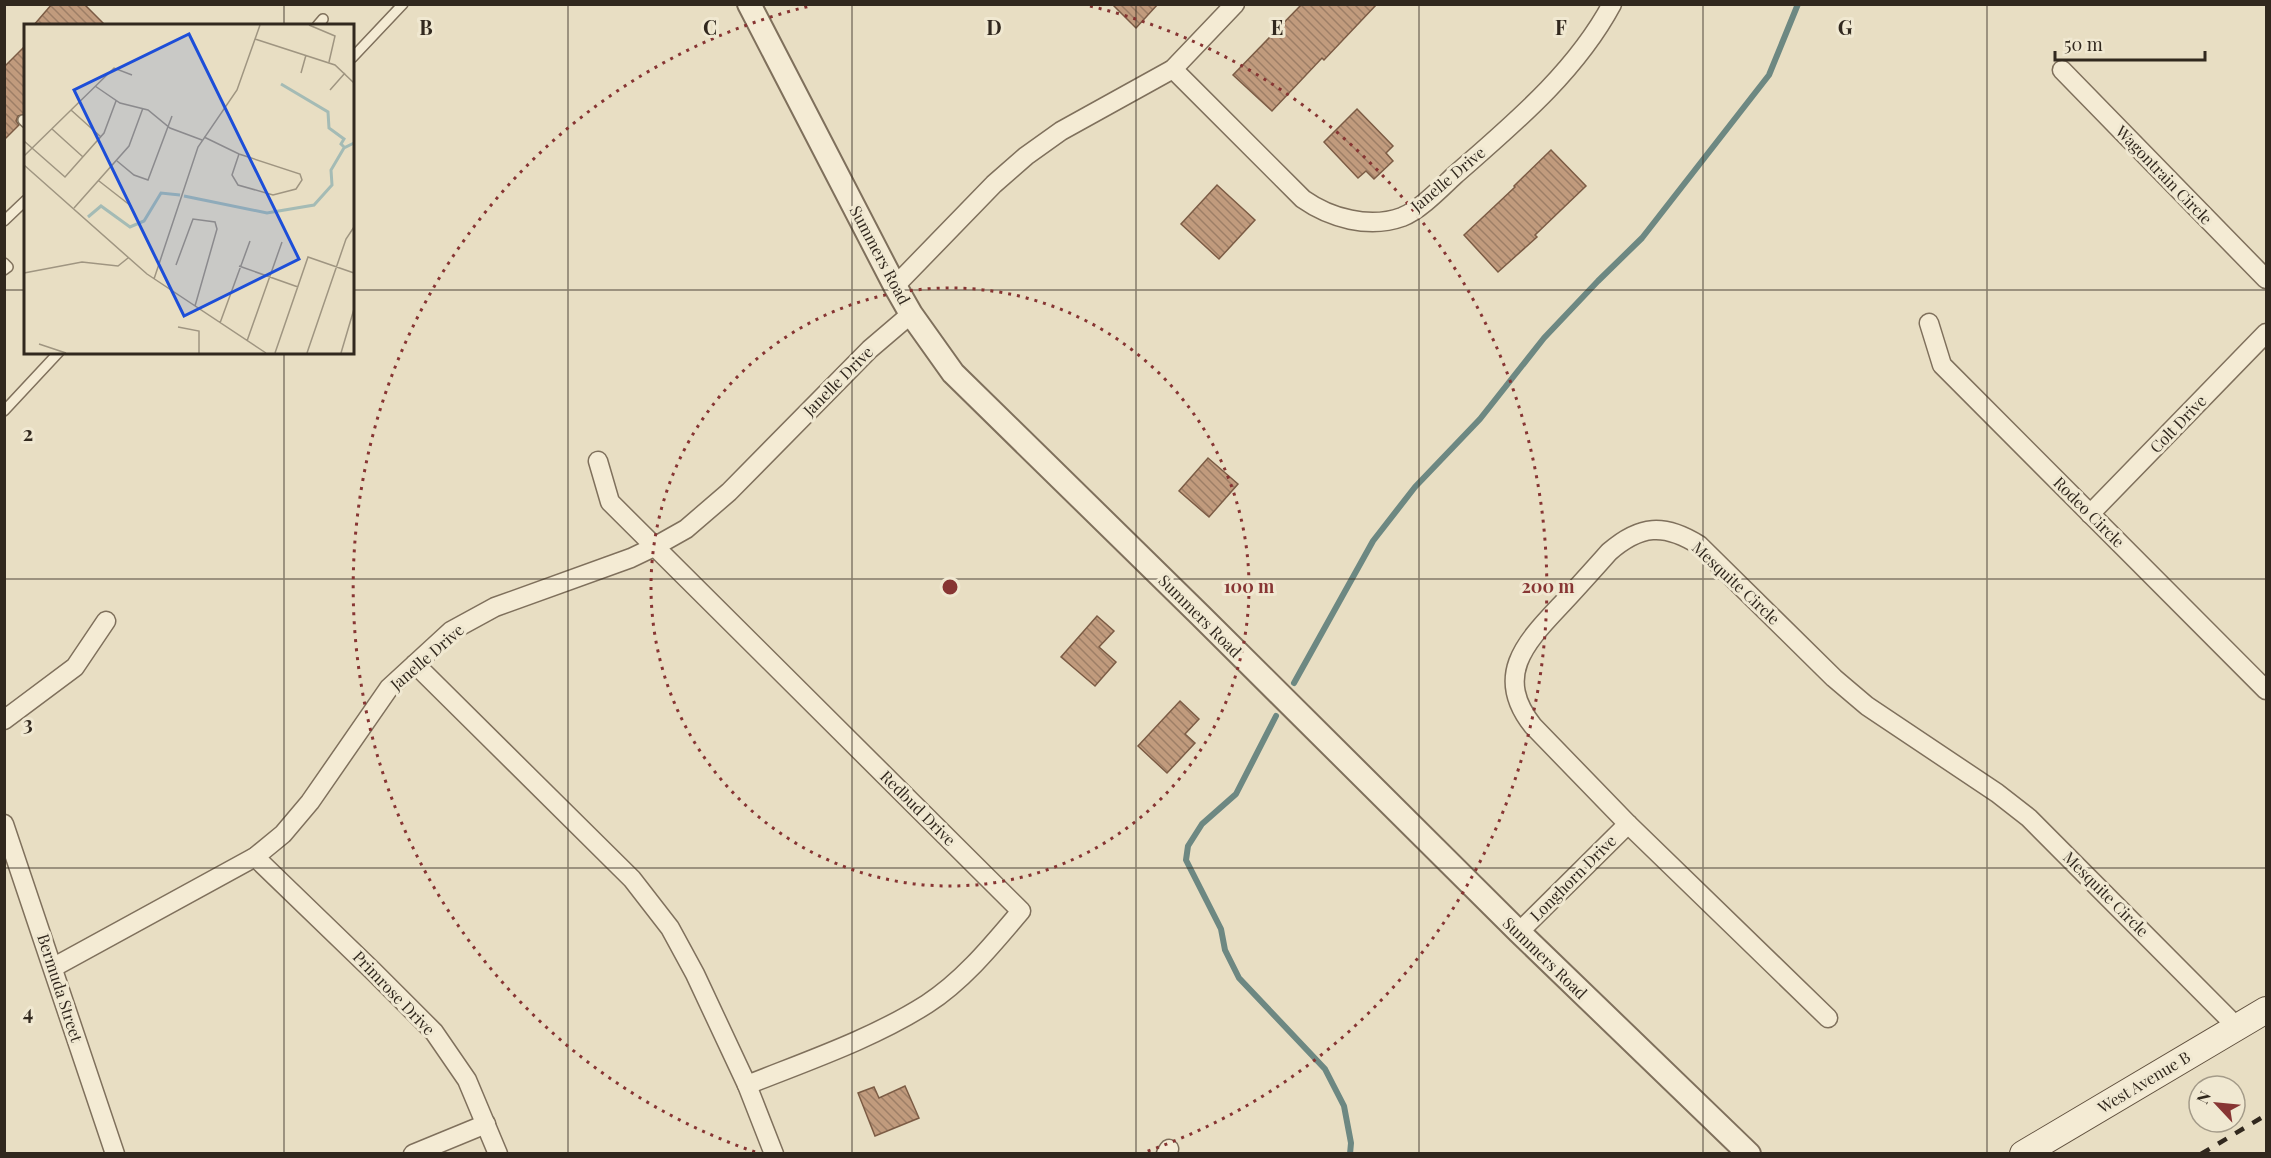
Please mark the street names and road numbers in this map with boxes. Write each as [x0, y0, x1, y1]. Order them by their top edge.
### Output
street label: Wagontrain Circle [2111, 120, 2217, 229]
street label: Janelle Drive [1405, 141, 1489, 216]
street label: Summers Road [846, 202, 915, 308]
street label: Janelle Drive [797, 341, 877, 421]
street label: Colt Drive [2145, 390, 2210, 457]
street label: Rodeo Circle [2049, 472, 2129, 552]
street label: Mesquite Circle [1688, 537, 1785, 629]
street label: Summers Road [1154, 570, 1246, 662]
street label: Janelle Drive [385, 619, 468, 695]
street label: Redbud Drive [876, 765, 961, 850]
street label: Longhorn Drive [1525, 830, 1620, 925]
street label: Mesquite Circle [2059, 846, 2154, 941]
street label: Summers Road [1499, 912, 1592, 1003]
street label: Bermuda Street [33, 931, 88, 1045]
street label: Primrose Drive [349, 946, 440, 1039]
street label: West Avenue B [2093, 1046, 2194, 1118]

